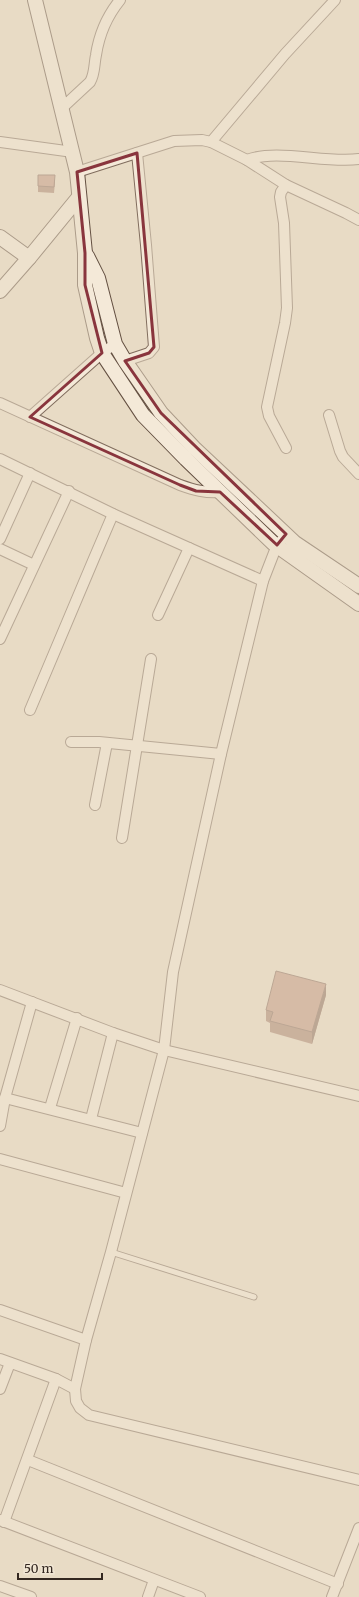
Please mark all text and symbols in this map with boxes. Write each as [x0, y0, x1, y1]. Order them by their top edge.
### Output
scale bar [18, 1555, 102, 1581]
text: 50 m [24, 1561, 53, 1576]

